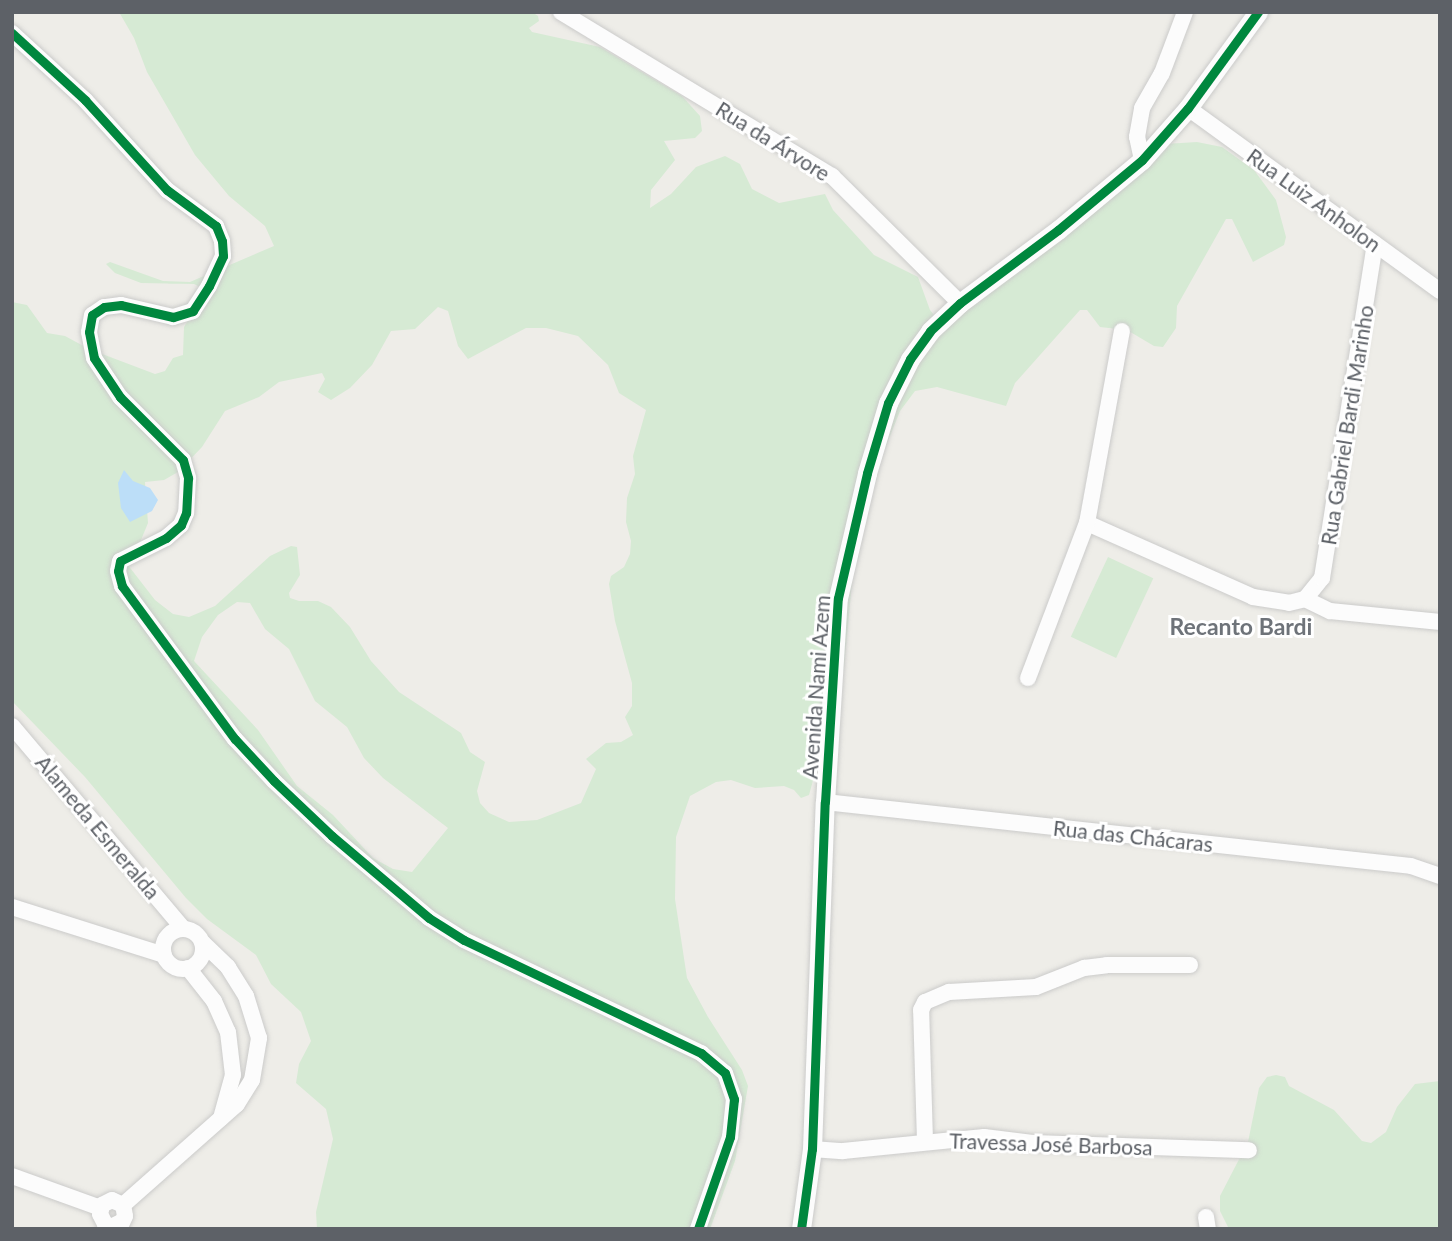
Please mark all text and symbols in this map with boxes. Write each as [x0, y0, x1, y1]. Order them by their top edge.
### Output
street label: Rua da Árvore [711, 96, 835, 186]
street label: Rua Luiz Anholon [1242, 143, 1386, 257]
street label: Rua Gabriel Bardi Marinho [1316, 303, 1378, 547]
street label: Avenida Nami Azem [797, 594, 835, 780]
district label: Recanto Bardi [1170, 612, 1312, 640]
street label: Alameda Esmeralda [31, 750, 165, 904]
street label: Rua das Chácaras [1052, 815, 1214, 857]
street label: Travessa José Barbosa [949, 1128, 1153, 1160]

